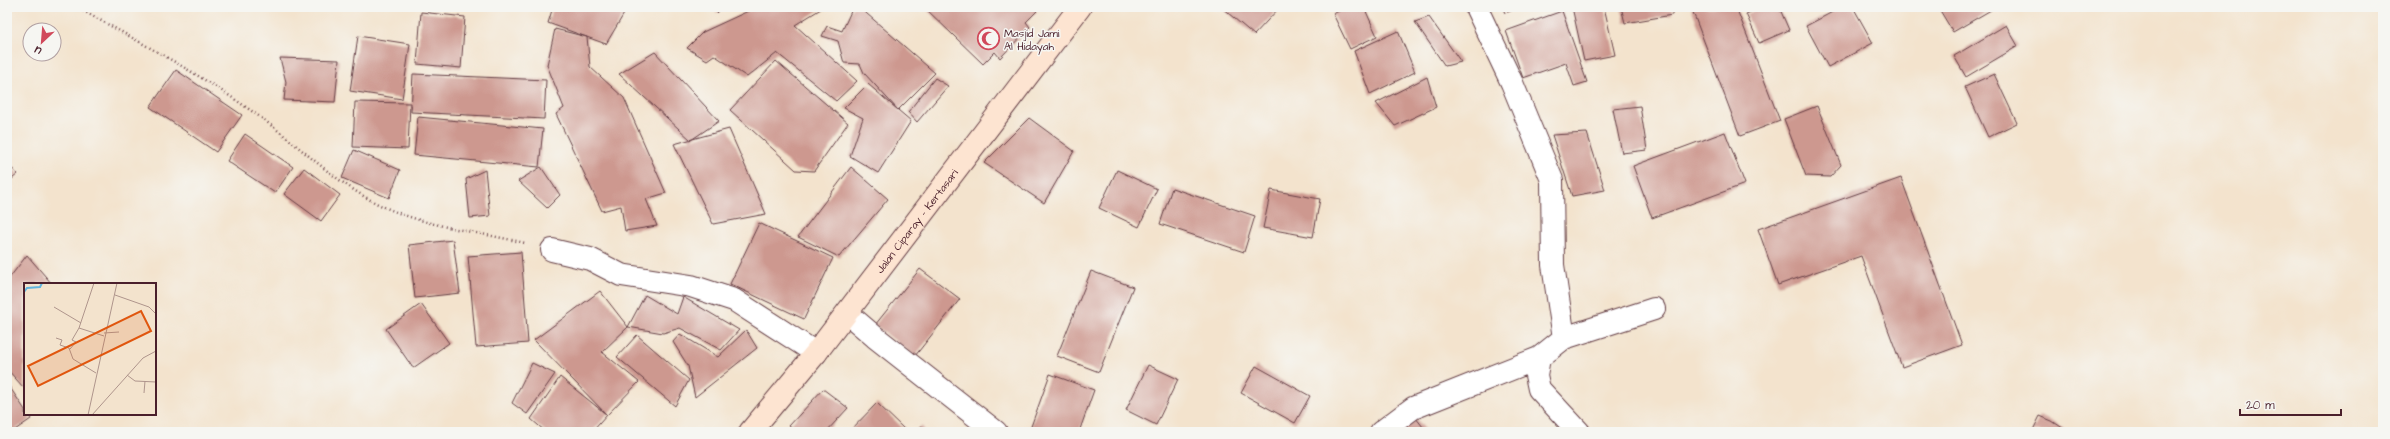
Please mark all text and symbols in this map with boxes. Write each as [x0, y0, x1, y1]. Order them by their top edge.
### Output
north arrow [22, 22, 62, 62]
mosque icon: Masjid Jami Al Hidayah [975, 26, 1001, 52]
place label: Masjid Jami Al Hidayah [1004, 26, 1060, 55]
text: U [32, 42, 45, 59]
street label: Jalan Ciparay - Kertasari [872, 166, 962, 277]
inset map [24, 283, 156, 415]
scale bar [2240, 391, 2341, 417]
text: 20 m [2246, 397, 2275, 414]

